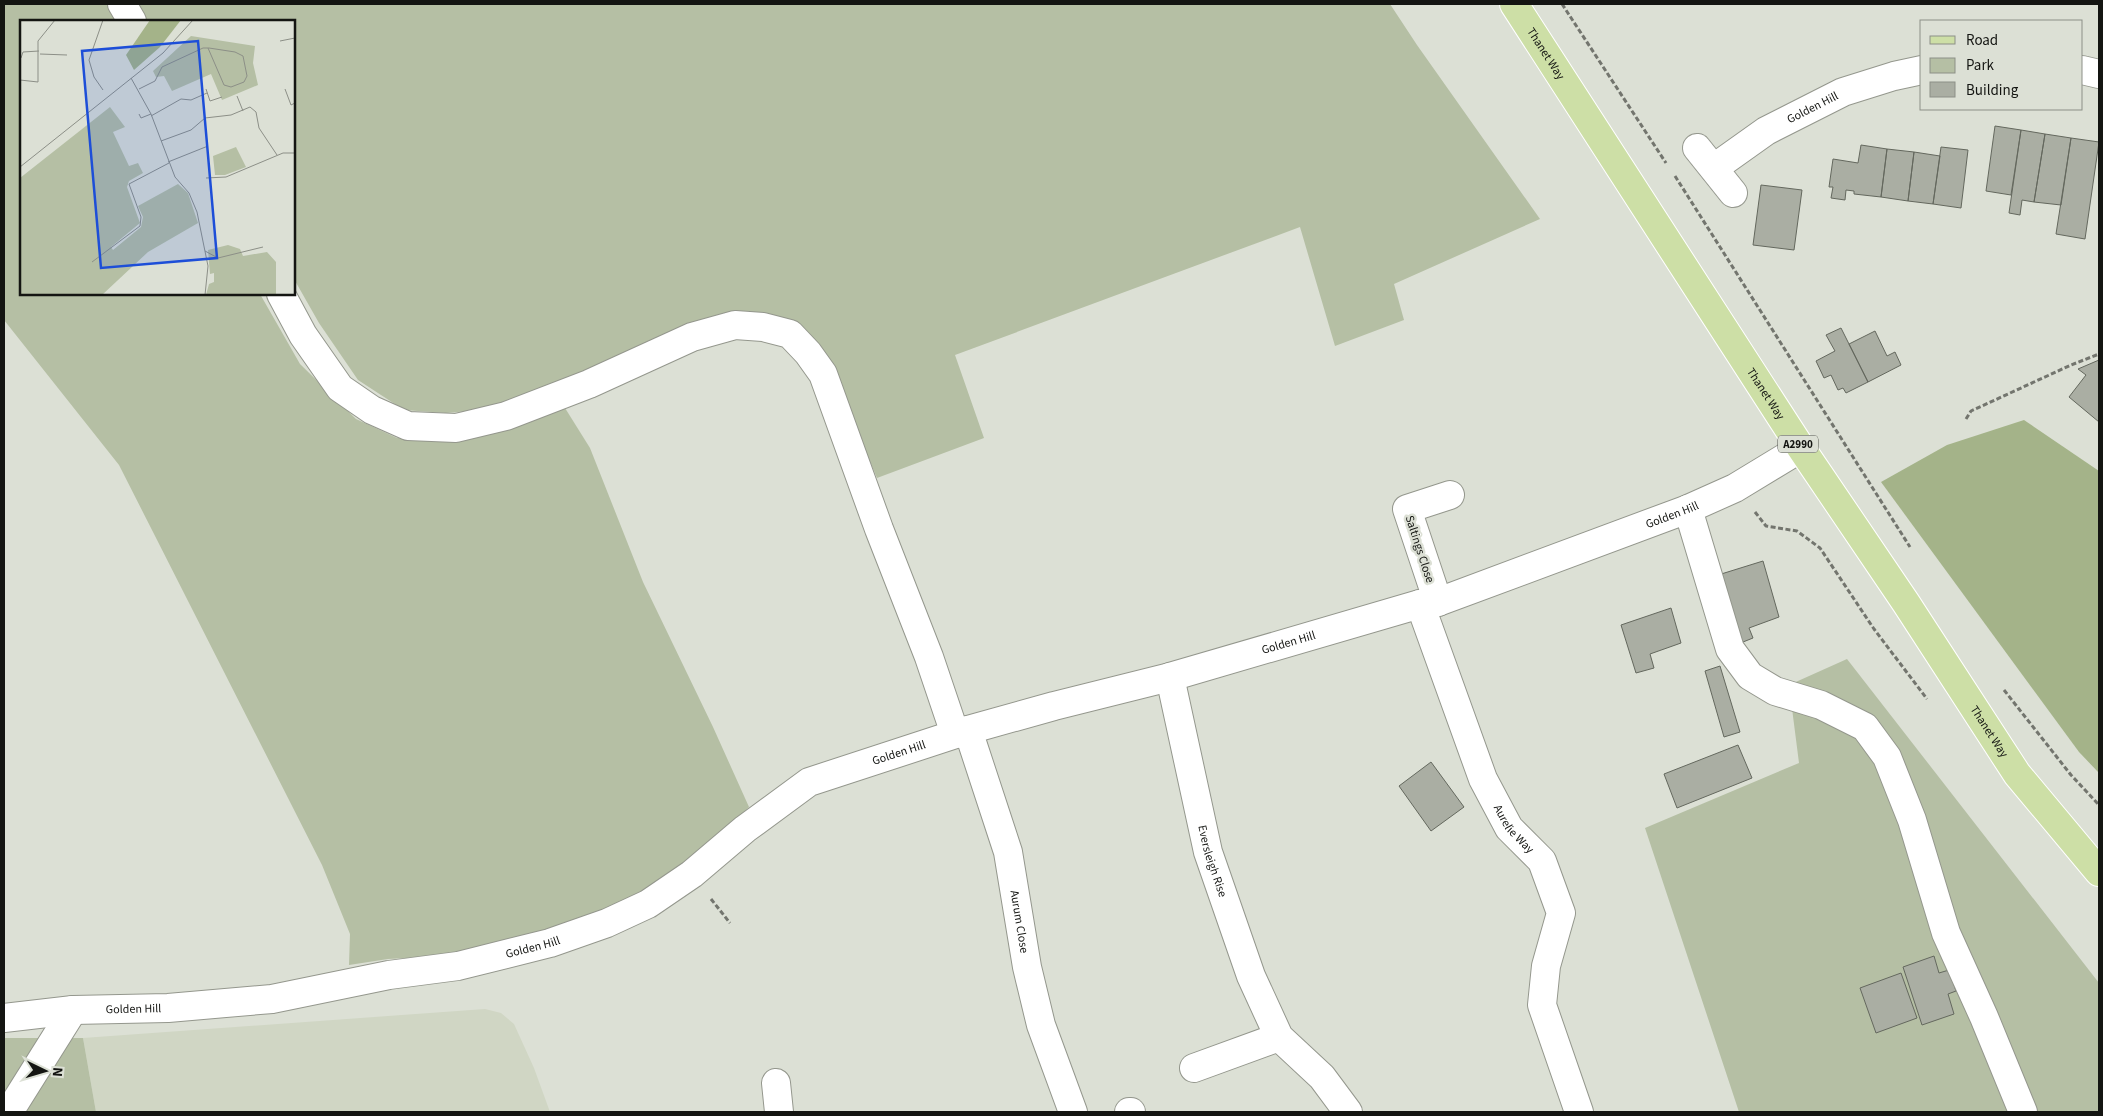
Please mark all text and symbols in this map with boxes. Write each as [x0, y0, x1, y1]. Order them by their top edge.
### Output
inset map [20, 20, 295, 295]
legend [1920, 20, 2083, 110]
street label: Thanet Way [1522, 24, 1569, 83]
text: Road [1966, 30, 1998, 51]
text: Park [1966, 55, 1995, 76]
text: Building [1966, 80, 2019, 101]
street label: Golden Hill [1784, 88, 1841, 128]
street label: Thanet Way [1742, 365, 1789, 424]
road number: A2990 [1778, 436, 1818, 452]
street label: Golden Hill [1643, 497, 1702, 533]
street label: Saltings Close [1401, 513, 1438, 585]
street label: Golden Hill [1260, 627, 1318, 659]
street label: Thanet Way [1966, 702, 2012, 761]
street label: Golden Hill [870, 736, 928, 770]
street label: Aurelie Way [1489, 802, 1538, 858]
street label: Eversleigh Rise [1193, 824, 1231, 900]
street label: Aurum Close [1005, 889, 1033, 954]
street label: Golden Hill [504, 932, 562, 963]
street label: Golden Hill [106, 1000, 161, 1018]
north arrow [20, 1046, 70, 1096]
text: N [47, 1067, 67, 1078]

